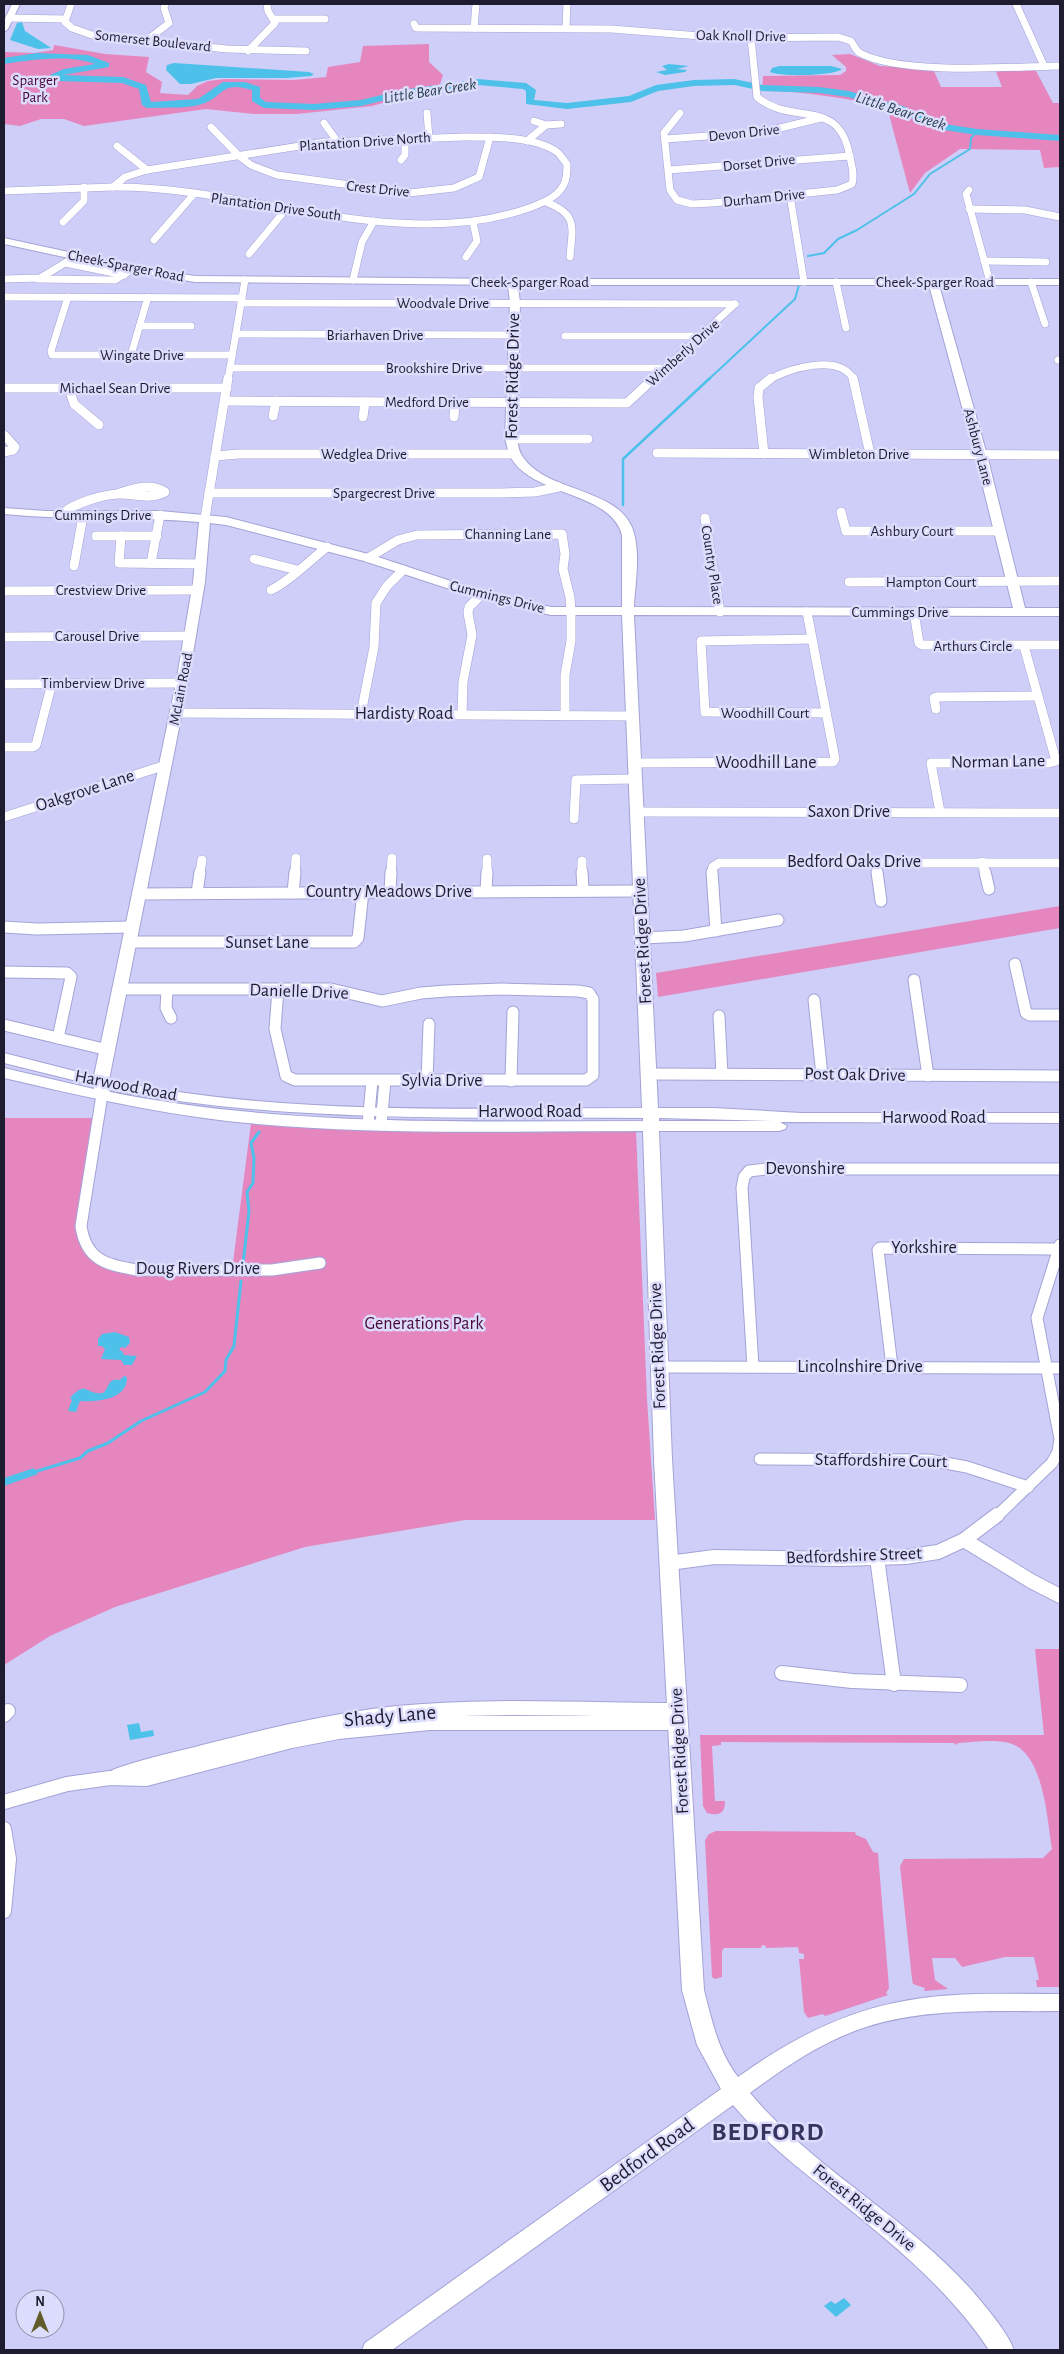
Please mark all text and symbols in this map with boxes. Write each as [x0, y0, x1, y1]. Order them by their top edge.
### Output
street label: Somerset Boulevard [94, 27, 212, 55]
street label: Oak Knoll Drive [696, 28, 786, 44]
park label: Sparger Park [12, 73, 58, 105]
water label: Little Bear Creek [382, 76, 478, 106]
water label: Little Bear Creek [854, 89, 948, 133]
street label: Devon Drive [708, 122, 780, 144]
street label: Plantation Drive North [299, 130, 431, 154]
street label: Dorset Drive [722, 152, 796, 174]
street label: Crest Drive [346, 178, 410, 200]
street label: Durham Drive [722, 186, 806, 210]
street label: Plantation Drive South [210, 190, 342, 224]
street label: Cheek-Sparger Road [67, 247, 186, 285]
street label: Cheek-Sparger Road [471, 275, 589, 290]
street label: Cheek-Sparger Road [876, 275, 994, 290]
street label: Woodvale Drive [397, 296, 489, 311]
street label: Forest Ridge Drive [503, 313, 523, 439]
street label: Wimberly Drive [644, 316, 722, 389]
street label: Briarhaven Drive [326, 328, 424, 343]
street label: Wingate Drive [100, 348, 184, 363]
street label: Brookshire Drive [386, 361, 482, 376]
street label: Michael Sean Drive [60, 381, 171, 396]
street label: Medford Drive [385, 395, 469, 410]
street label: Ashbury Lane [961, 407, 995, 487]
street label: Wedglea Drive [321, 447, 407, 462]
street label: Wimbleton Drive [809, 447, 909, 462]
street label: Spargecrest Drive [333, 486, 435, 501]
street label: Cummings Drive [55, 508, 152, 523]
street label: Country Place [698, 524, 726, 606]
street label: Ashbury Court [870, 524, 954, 539]
street label: Channing Lane [465, 527, 551, 542]
street label: Hampton Court [886, 575, 976, 590]
street label: Cummings Drive [448, 578, 546, 616]
street label: Crestview Drive [56, 583, 146, 598]
street label: Cummings Drive [852, 605, 949, 620]
street label: Carousel Drive [55, 629, 139, 644]
street label: Arthurs Circle [934, 639, 1013, 654]
street label: McLain Road [167, 651, 195, 727]
street label: Timberview Drive [41, 676, 145, 691]
street label: Hardisty Road [355, 705, 453, 723]
street label: Woodhill Court [721, 706, 809, 721]
street label: Norman Lane [951, 752, 1045, 772]
street label: Woodhill Lane [715, 754, 817, 772]
street label: Oakgrove Lane [33, 767, 137, 815]
street label: Saxon Drive [808, 803, 890, 821]
street label: Bedford Oaks Drive [787, 853, 921, 871]
street label: Forest Ridge Drive [631, 877, 655, 1005]
street label: Country Meadows Drive [306, 883, 472, 901]
street label: Sunset Lane [225, 934, 309, 952]
street label: Danielle Drive [249, 981, 349, 1003]
street label: Post Oak Drive [804, 1065, 906, 1085]
street label: Harwood Road [73, 1067, 179, 1105]
street label: Sylvia Drive [402, 1072, 482, 1090]
street label: Harwood Road [478, 1103, 582, 1121]
street label: Harwood Road [882, 1109, 986, 1127]
street label: Devonshire [765, 1160, 845, 1178]
street label: Yorkshire [891, 1239, 957, 1257]
street label: Doug Rivers Drive [136, 1260, 260, 1278]
street label: Forest Ridge Drive [647, 1283, 669, 1409]
park label: Generations Park [364, 1315, 484, 1333]
street label: Lincolnshire Drive [797, 1358, 923, 1376]
street label: Staffordshire Court [815, 1451, 948, 1471]
street label: Bedfordshire Street [786, 1545, 922, 1567]
street label: Forest Ridge Drive [668, 1687, 692, 1815]
street label: Shady Lane [343, 1702, 437, 1730]
street label: Bedford Road [596, 2114, 698, 2196]
district label: BEDFORD [711, 2119, 825, 2145]
street label: Forest Ridge Drive [809, 2161, 919, 2255]
north arrow [15, 2289, 65, 2339]
text: N [35, 2295, 45, 2309]

